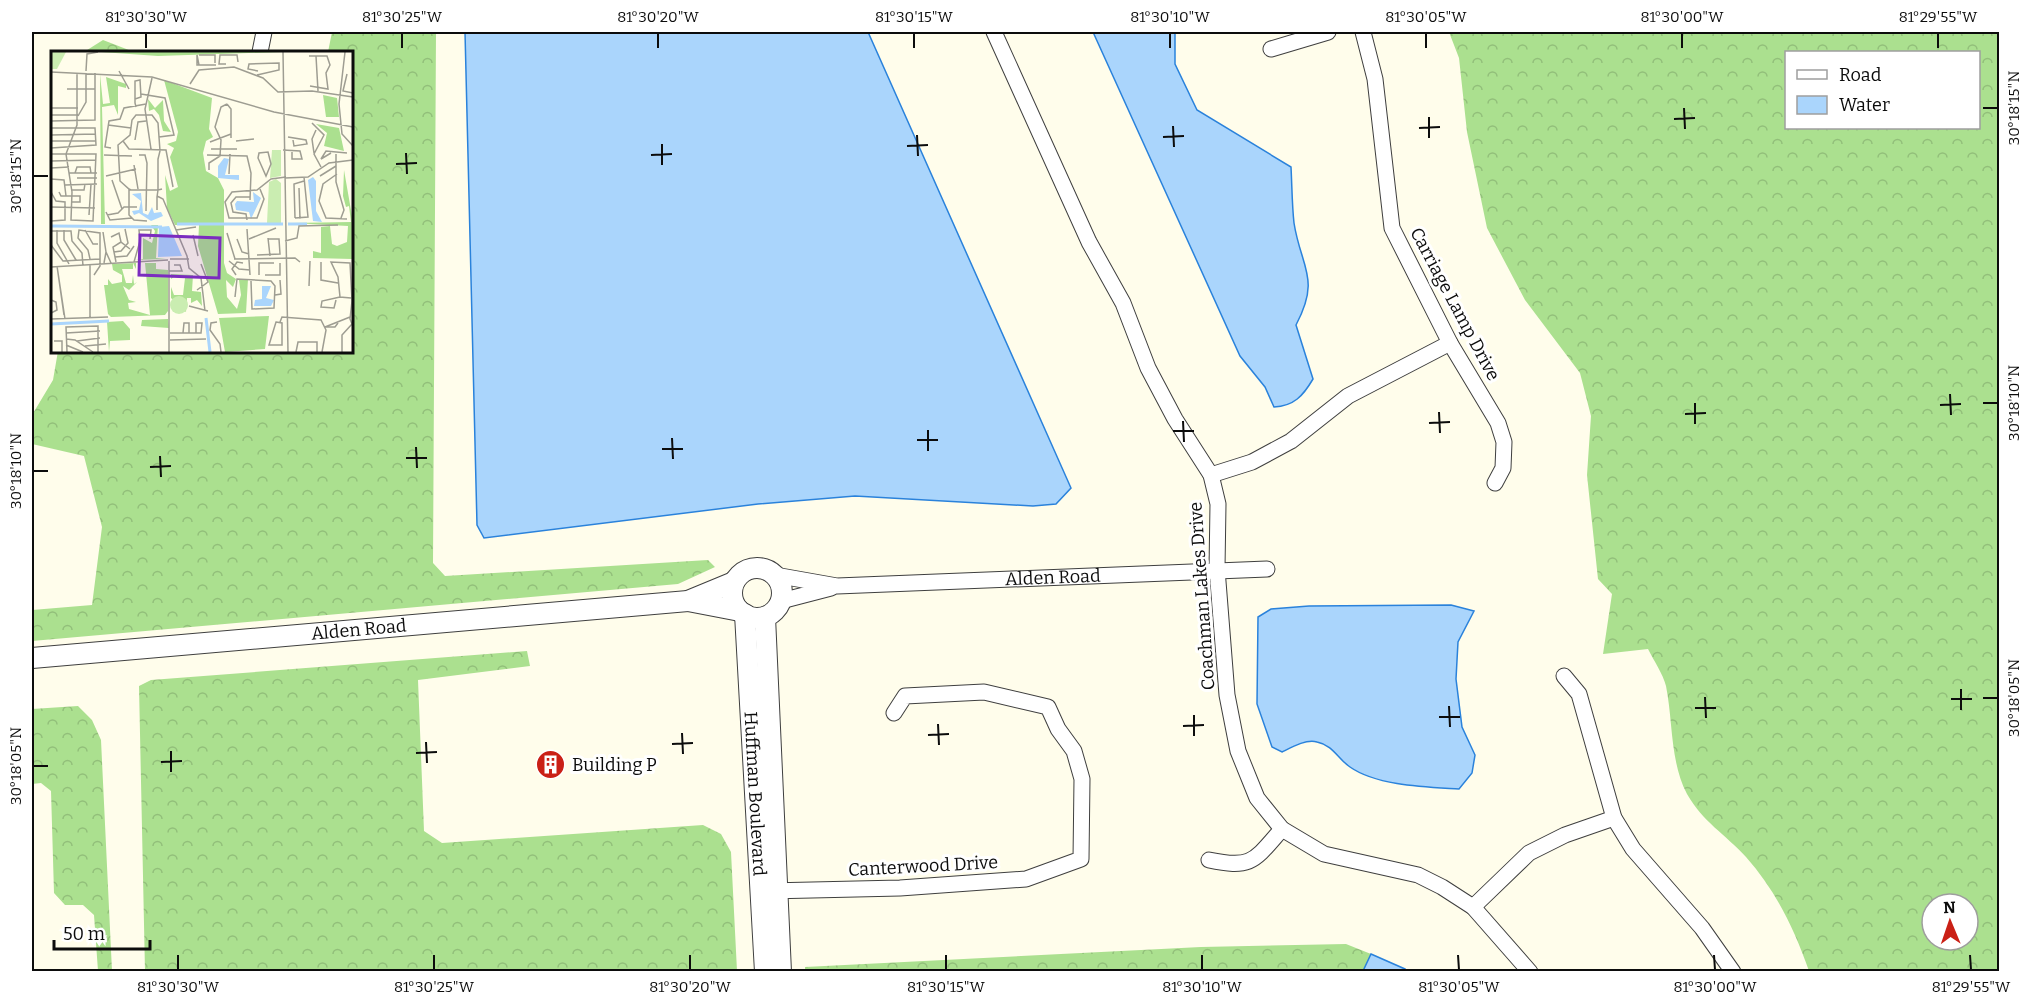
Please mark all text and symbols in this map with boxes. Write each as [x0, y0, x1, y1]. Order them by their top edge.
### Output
text: 81°30'30"W [105, 8, 188, 26]
text: 81°30'25"W [362, 8, 443, 26]
text: 81°30'20"W [617, 8, 699, 26]
text: 81°30'15"W [875, 8, 954, 26]
text: 81°30'10"W [1130, 8, 1210, 26]
text: 81°30'05"W [1385, 8, 1467, 26]
text: 81°30'00"W [1640, 8, 1724, 26]
text: 81°29'55"W [1899, 8, 1978, 26]
inset map [51, 51, 352, 352]
legend [1785, 51, 1980, 129]
text: Road [1839, 64, 1882, 86]
text: 30°18'15"N [2005, 71, 2023, 145]
text: Water [1839, 94, 1890, 116]
text: 30°18'15"N [7, 139, 25, 213]
street label: Carriage Lamp Drive [1405, 224, 1505, 384]
text: 30°18'10"N [2005, 365, 2023, 441]
text: 30°18'10"N [7, 433, 25, 509]
street label: Coachman Lakes Drive [1184, 501, 1220, 691]
street label: Alden Road [1005, 565, 1101, 590]
street label: Alden Road [310, 614, 408, 645]
text: 30°18'05"N [2005, 659, 2023, 737]
street label: Huffman Boulevard [739, 711, 771, 877]
text: 30°18'05"N [7, 727, 25, 805]
building icon: Building P [535, 749, 567, 781]
place label: Building P [572, 754, 657, 776]
street label: Canterwood Drive [847, 851, 999, 881]
north arrow [1920, 892, 1980, 952]
text: N [1943, 898, 1956, 917]
scale bar [54, 913, 150, 951]
text: 50 m [63, 923, 105, 945]
text: 81°30'30"W [137, 978, 220, 996]
text: 81°30'25"W [394, 978, 475, 996]
text: 81°30'20"W [649, 978, 731, 996]
text: 81°30'15"W [907, 978, 986, 996]
text: 81°30'10"W [1162, 978, 1242, 996]
text: 81°30'05"W [1418, 978, 1500, 996]
text: 81°30'00"W [1673, 978, 1757, 996]
text: 81°29'55"W [1932, 978, 2011, 996]

